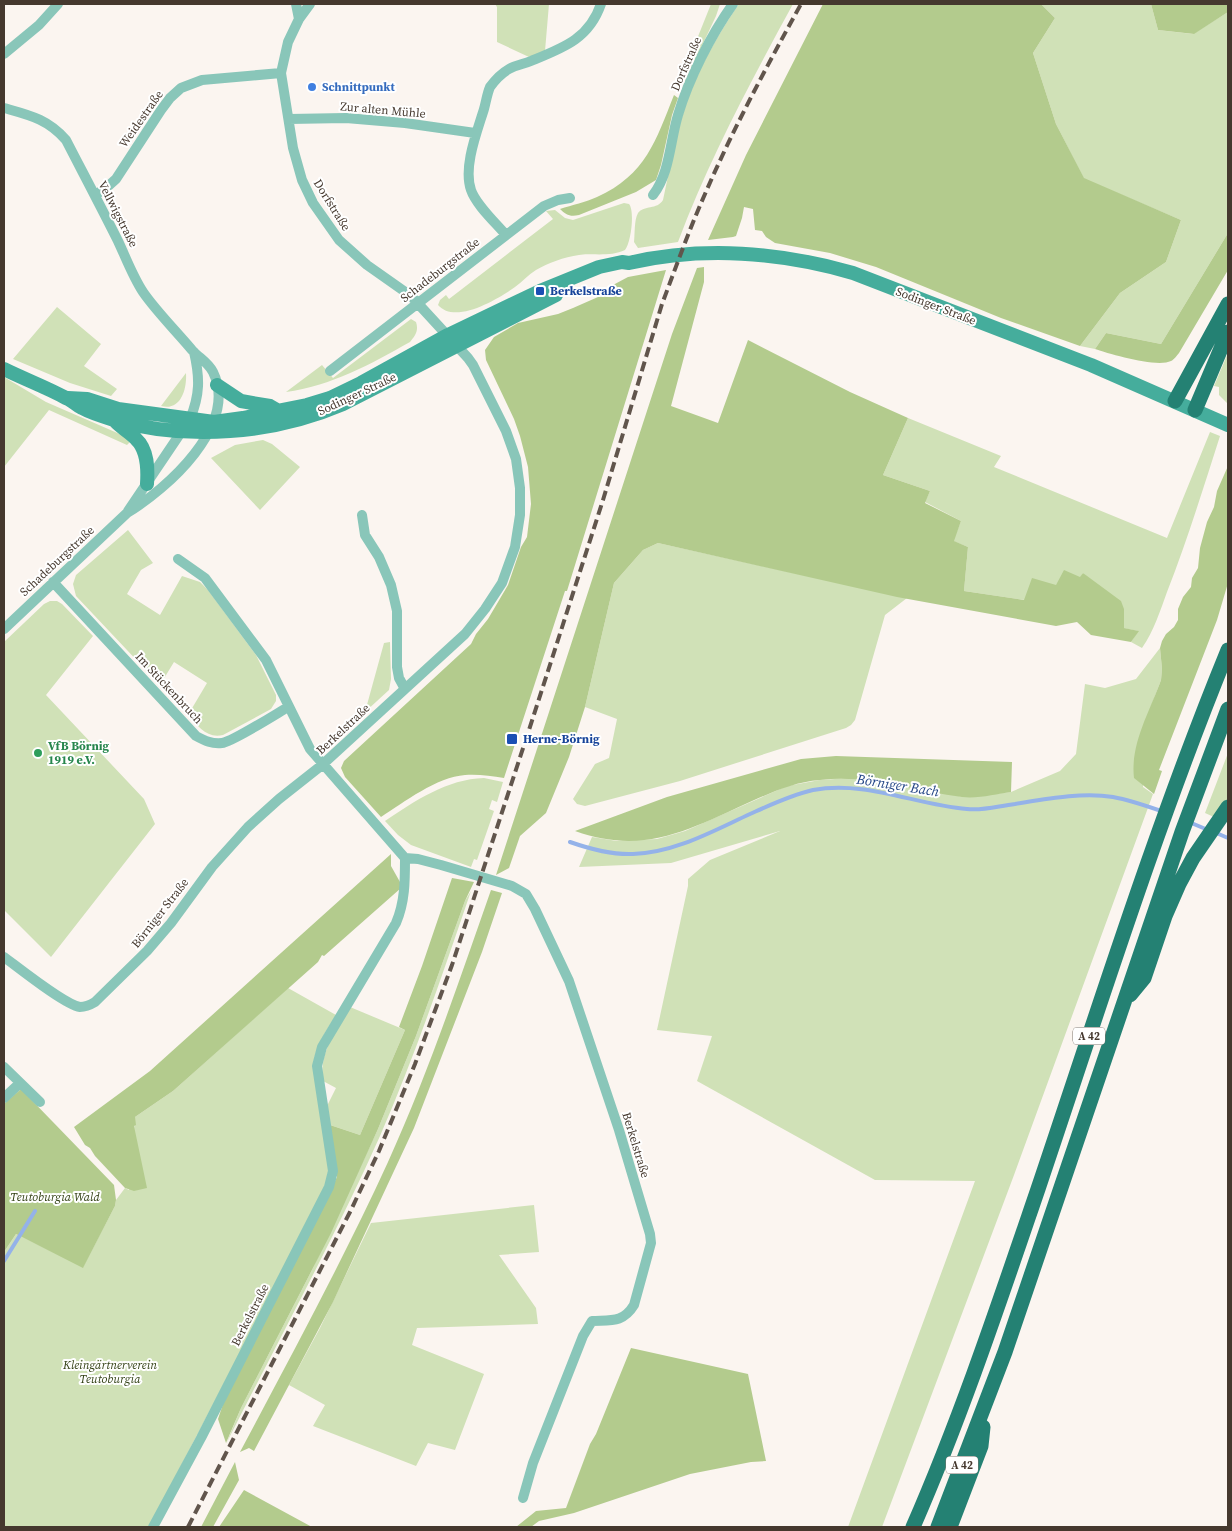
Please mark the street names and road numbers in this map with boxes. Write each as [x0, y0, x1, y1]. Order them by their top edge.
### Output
street label: Dorfstraße [667, 34, 705, 94]
street label: Weidestraße [115, 87, 167, 151]
street label: Zur alten Mühle [340, 98, 426, 122]
street label: Dorfstraße [310, 176, 354, 234]
street label: Vellwigstraße [94, 178, 142, 250]
street label: Schadeburgstraße [397, 234, 483, 306]
street label: Sodinger Straße [894, 283, 978, 329]
street label: Sodinger Straße [315, 369, 399, 419]
street label: Schadeburgstraße [16, 522, 98, 600]
street label: Im Stückenbruch [132, 649, 206, 727]
street label: Berkelstraße [313, 700, 373, 758]
street label: Börniger Straße [128, 875, 192, 951]
road number: A 42 [1073, 1028, 1105, 1044]
street label: Berkelstraße [618, 1110, 654, 1180]
street label: Berkelstraße [227, 1281, 273, 1349]
road number: A 42 [946, 1456, 978, 1474]

